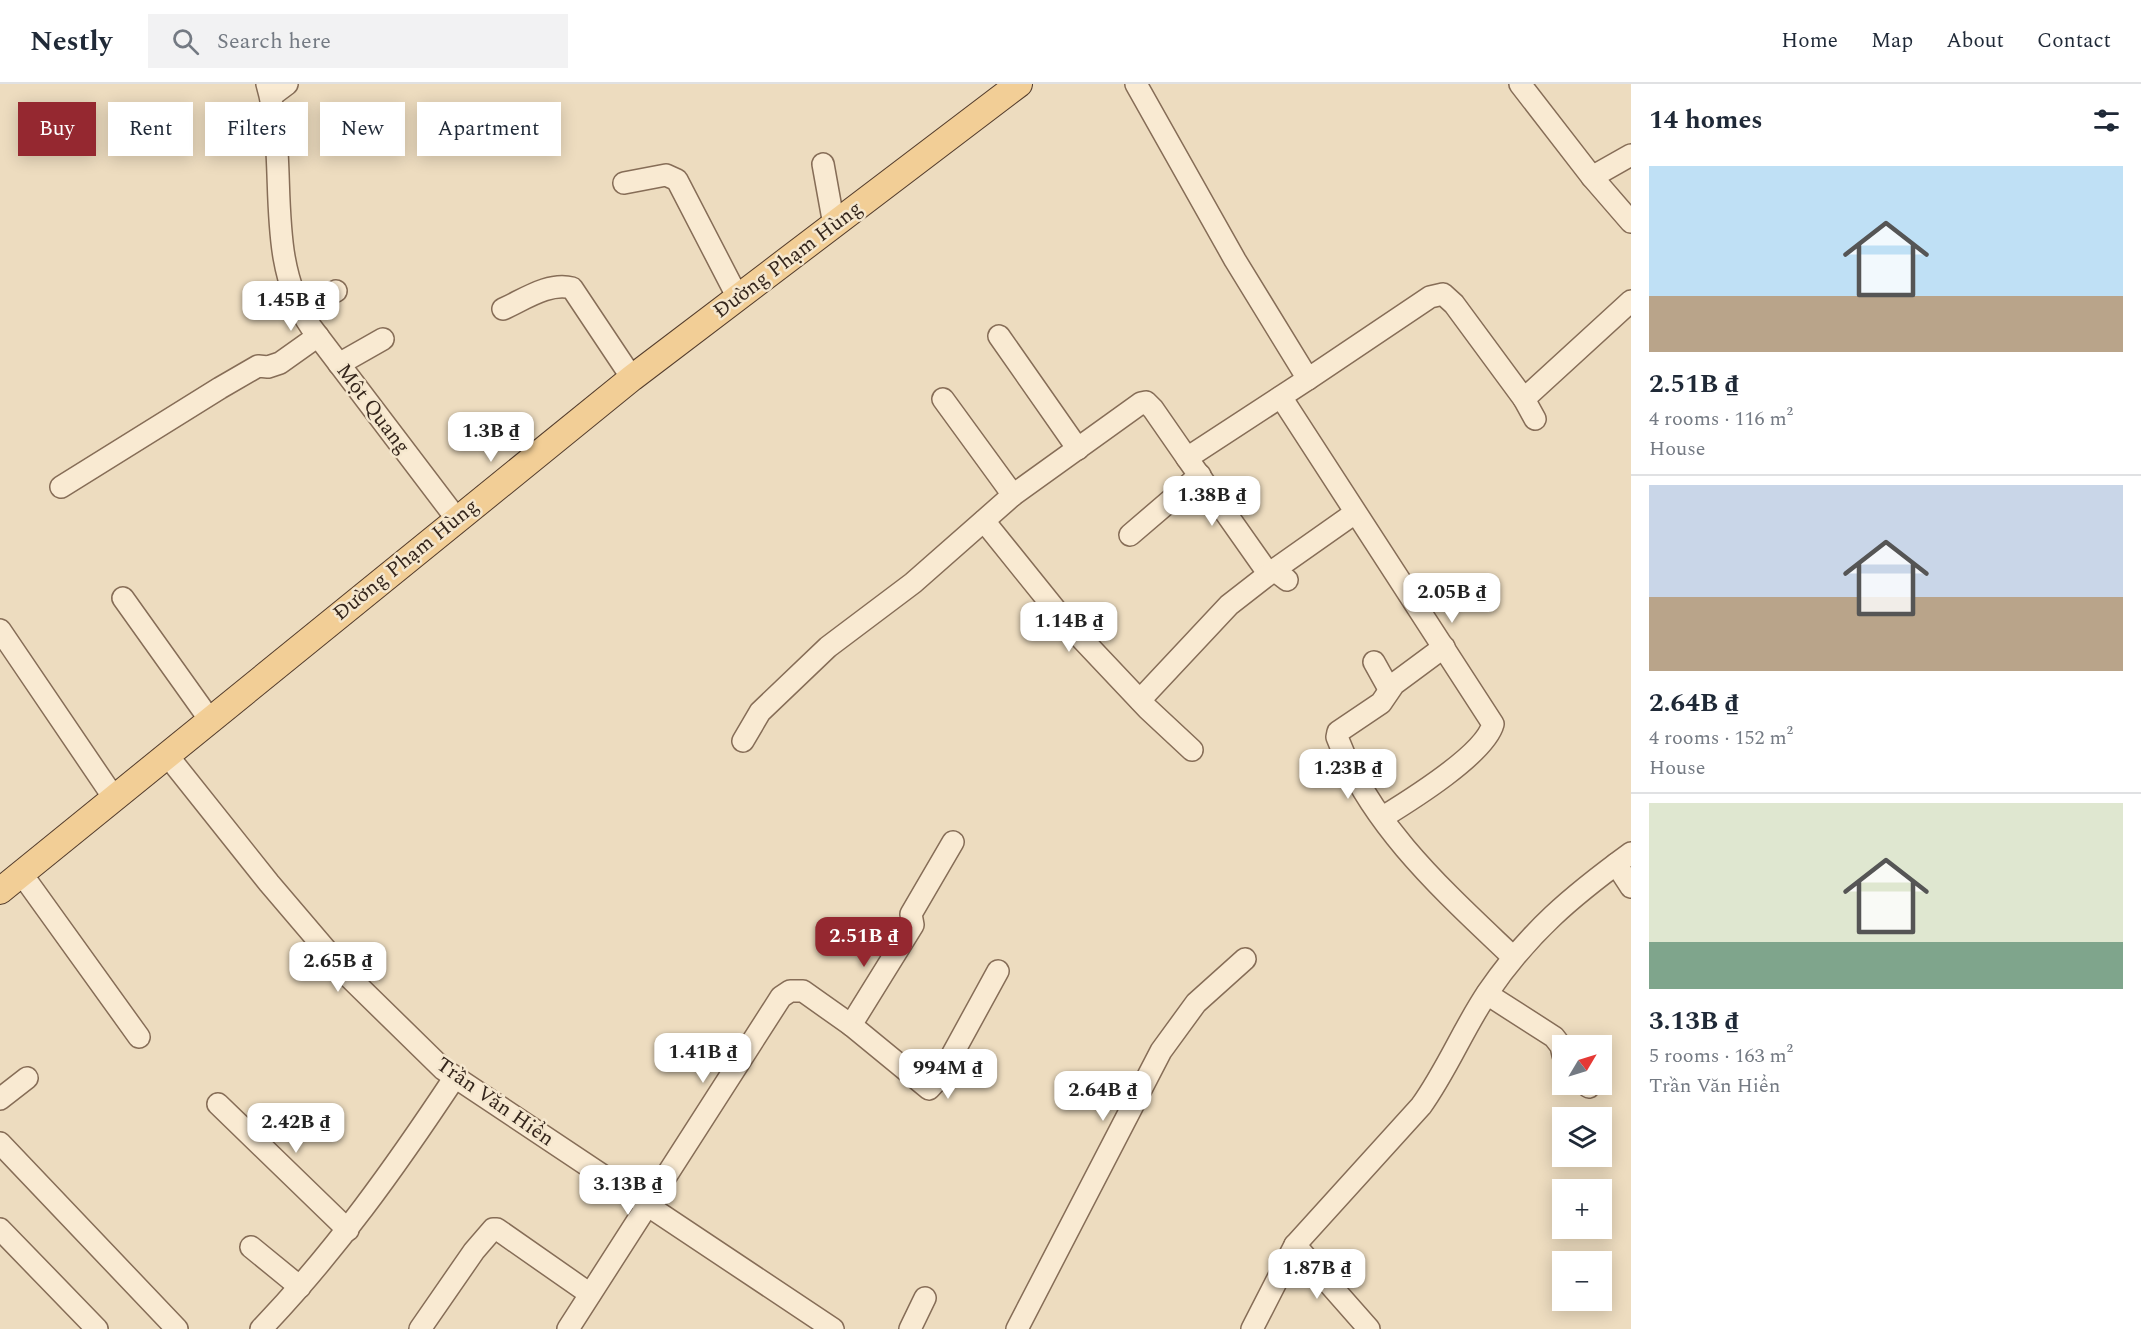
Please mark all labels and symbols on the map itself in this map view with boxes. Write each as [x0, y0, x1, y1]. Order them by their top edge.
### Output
street label: Đường Phạm Hùng [707, 193, 869, 327]
pin: 1.45B ₫ [236, 281, 346, 332]
street label: Một Quang [328, 357, 418, 461]
pin: 1.3B ₫ [442, 412, 540, 463]
pin: 1.38B ₫ [1157, 476, 1267, 527]
street label: Đường Phạm Hùng [326, 491, 486, 629]
pin: 2.05B ₫ [1397, 573, 1507, 624]
pin: 1.14B ₫ [1014, 602, 1124, 653]
pin: 1.23B ₫ [1293, 749, 1403, 800]
pin: 2.51B ₫ [809, 917, 919, 968]
pin: 2.65B ₫ [283, 942, 393, 993]
pin: 1.41B ₫ [648, 1033, 758, 1084]
north arrow [1552, 1035, 1612, 1095]
street label: Trần Văn Hiển [429, 1049, 561, 1155]
pin: 994M ₫ [899, 1049, 997, 1100]
pin: 2.64B ₫ [1048, 1071, 1158, 1122]
pin: 2.42B ₫ [241, 1103, 351, 1154]
pin: 3.13B ₫ [573, 1165, 683, 1216]
pin: 1.87B ₫ [1262, 1249, 1372, 1300]

